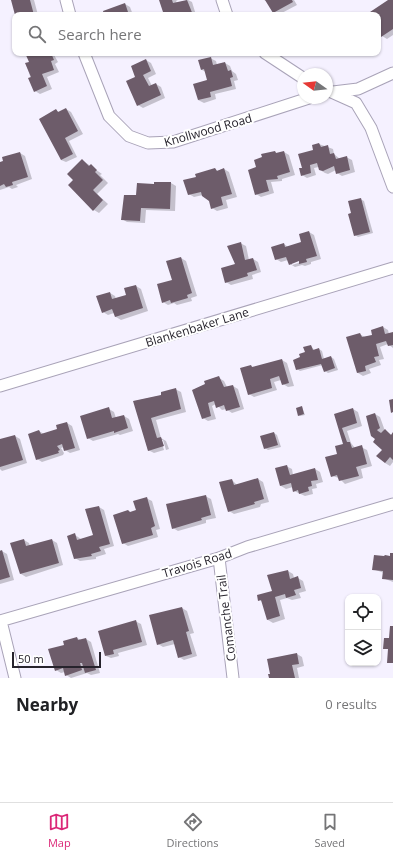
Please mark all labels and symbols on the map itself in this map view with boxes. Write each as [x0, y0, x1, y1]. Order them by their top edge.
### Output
north arrow [297, 68, 333, 104]
street label: Knollwood Road [162, 109, 254, 151]
street label: Blankenbaker Lane [143, 303, 251, 351]
street label: Travois Road [160, 544, 234, 582]
street label: Comanche Trail [212, 574, 240, 662]
scale bar [12, 650, 101, 669]

